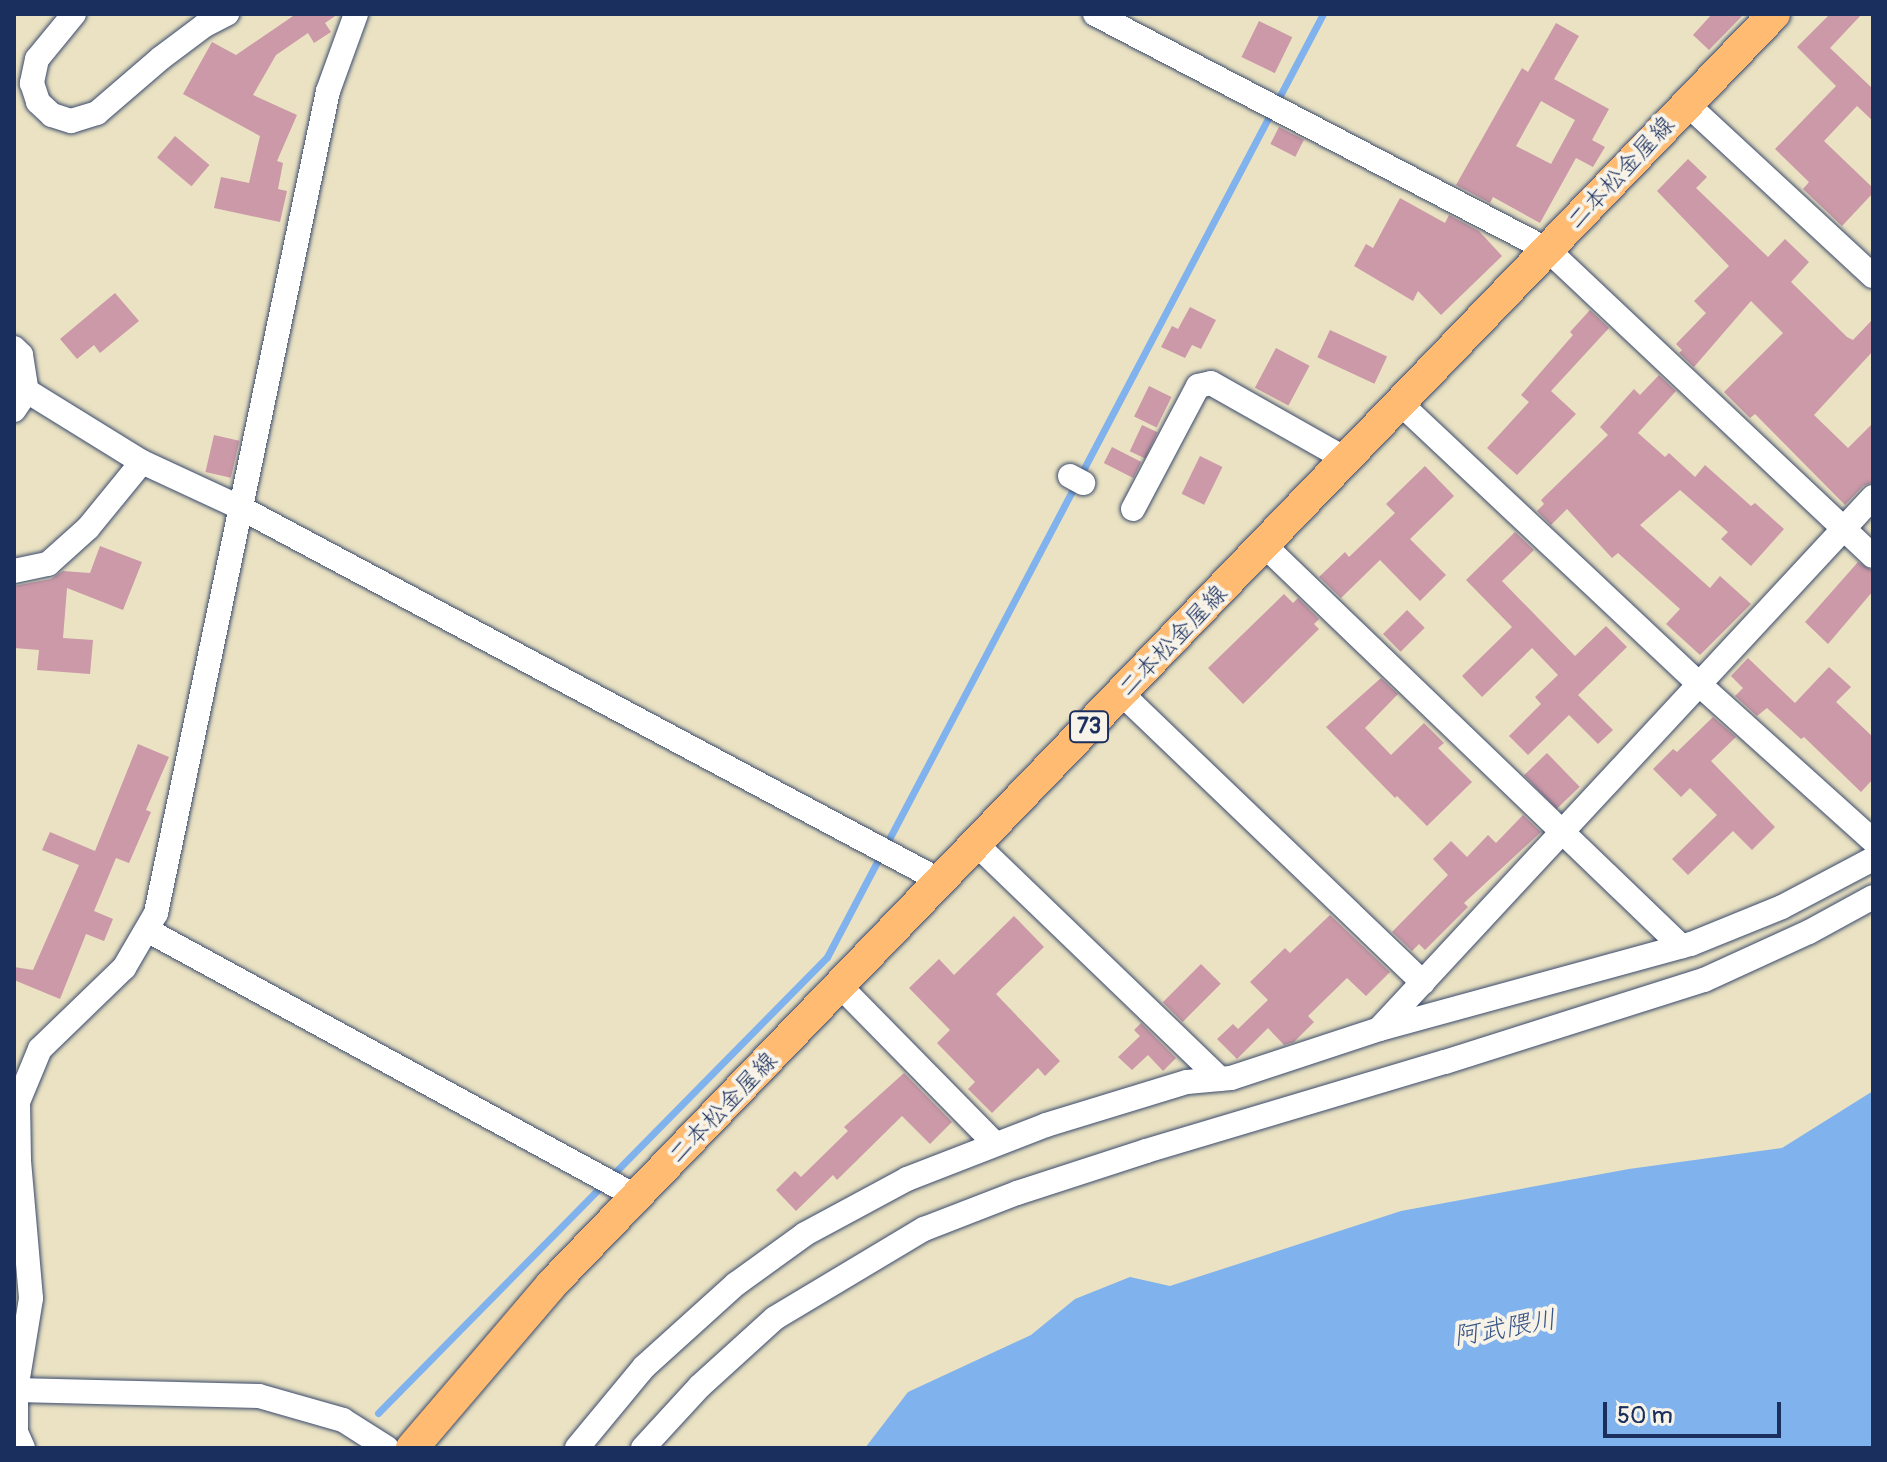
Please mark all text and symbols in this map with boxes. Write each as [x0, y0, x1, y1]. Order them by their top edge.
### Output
street label: 二本松金屋線 [1561, 111, 1681, 235]
street label: 二本松金屋線 [1113, 579, 1233, 703]
road number: 73 [1069, 709, 1109, 745]
street label: 二本松金屋線 [663, 1046, 783, 1170]
water label: 阿武隈川 [1451, 1305, 1559, 1353]
scale bar [1607, 1386, 1785, 1436]
text: 50 m [1617, 1401, 1673, 1430]

